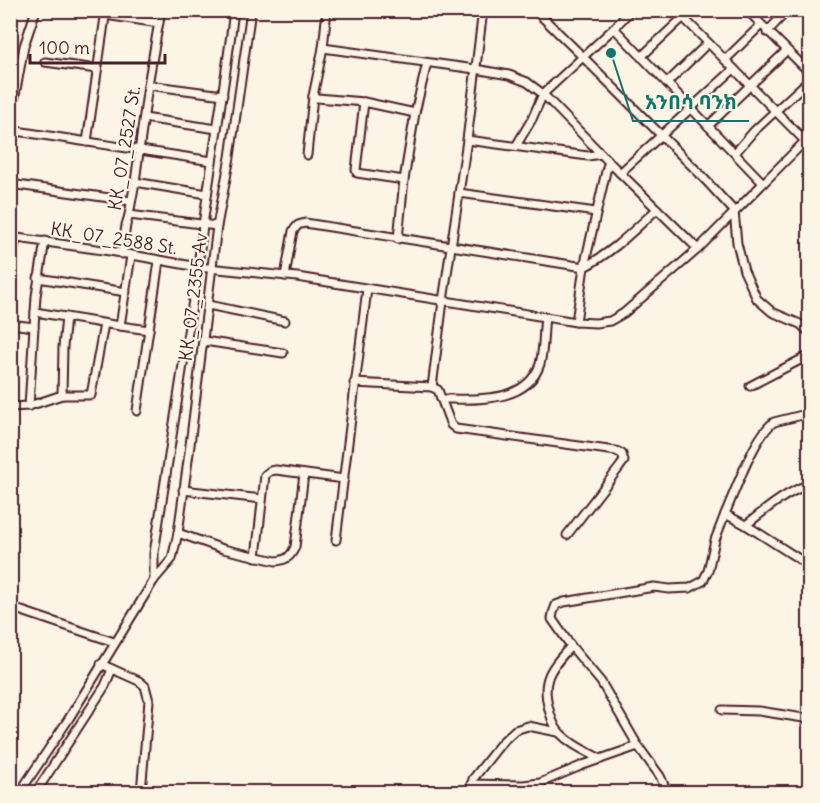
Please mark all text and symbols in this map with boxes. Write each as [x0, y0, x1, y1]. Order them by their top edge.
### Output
scale bar [30, 27, 165, 65]
text: 100 m [39, 36, 90, 59]
callout: አንበሳ ባንክ [633, 83, 749, 121]
street label: KK_07_2527 St. [103, 84, 145, 212]
text: አንበሳ ባንክ [645, 89, 737, 114]
street label: KK_07_2588 St. [49, 217, 179, 259]
street label: KK_07_2355 Av [174, 231, 212, 362]

